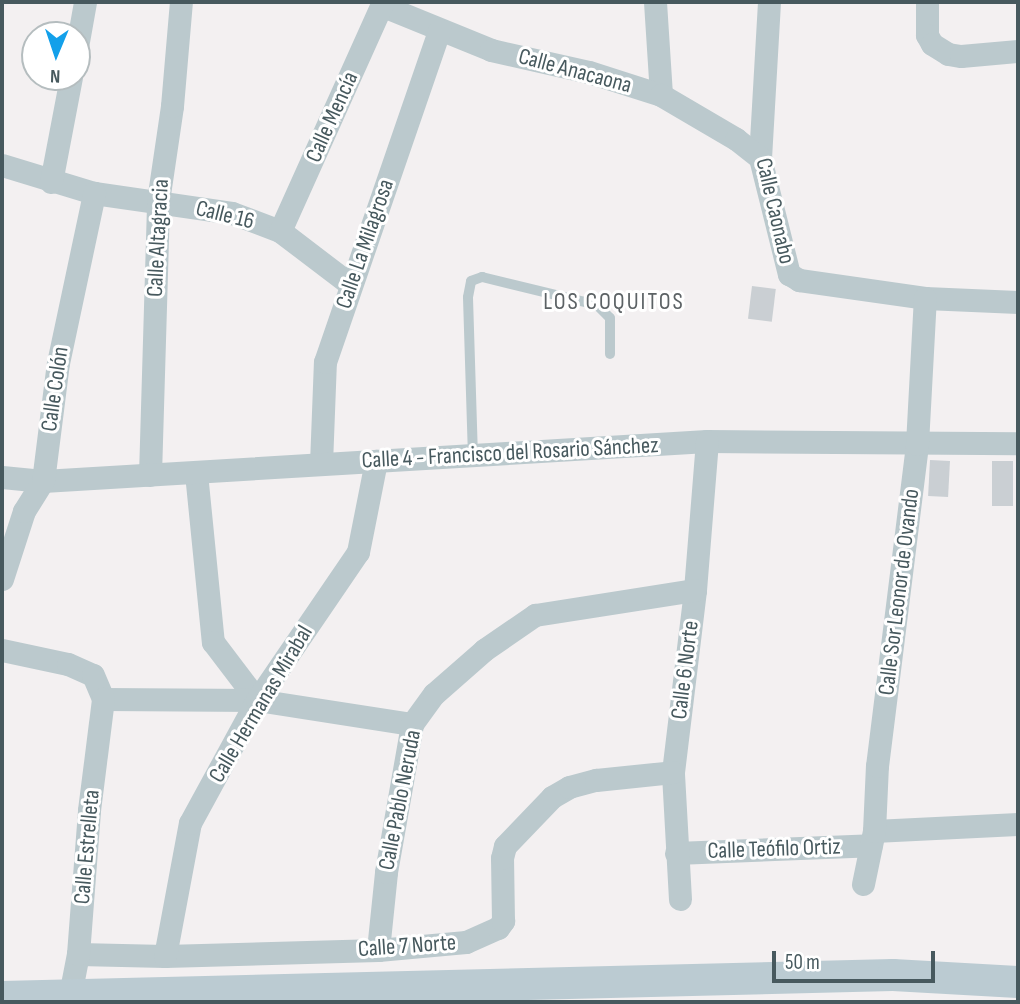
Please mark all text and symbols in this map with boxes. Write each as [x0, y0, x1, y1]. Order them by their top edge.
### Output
north arrow [21, 21, 91, 91]
street label: Calle Anacaona [515, 43, 635, 99]
text: N [50, 64, 61, 87]
street label: Calle Mencía [300, 67, 364, 167]
street label: Calle Caonabo [749, 155, 801, 267]
street label: Calle La Milagrosa [330, 176, 400, 312]
street label: Calle Altagracia [141, 178, 175, 298]
street label: Calle 16 [193, 194, 257, 236]
district label: LOS COQUITOS [545, 288, 683, 316]
street label: Calle Colón [35, 345, 75, 433]
street label: Calle 4 - Francisco del Rosario Sánchez [361, 431, 659, 475]
street label: Calle Sor Leonor de Ovando [873, 487, 925, 697]
street label: Calle 6 Norte [665, 619, 705, 721]
street label: Calle Hermanas Mirabal [203, 620, 319, 788]
street label: Calle Pablo Neruda [373, 728, 427, 872]
street label: Calle Estrelleta [68, 789, 106, 905]
street label: Calle Teófilo Ortiz [707, 833, 841, 865]
street label: Calle 7 Norte [357, 929, 457, 963]
scale bar [775, 937, 938, 981]
text: 50 m [785, 950, 820, 975]

